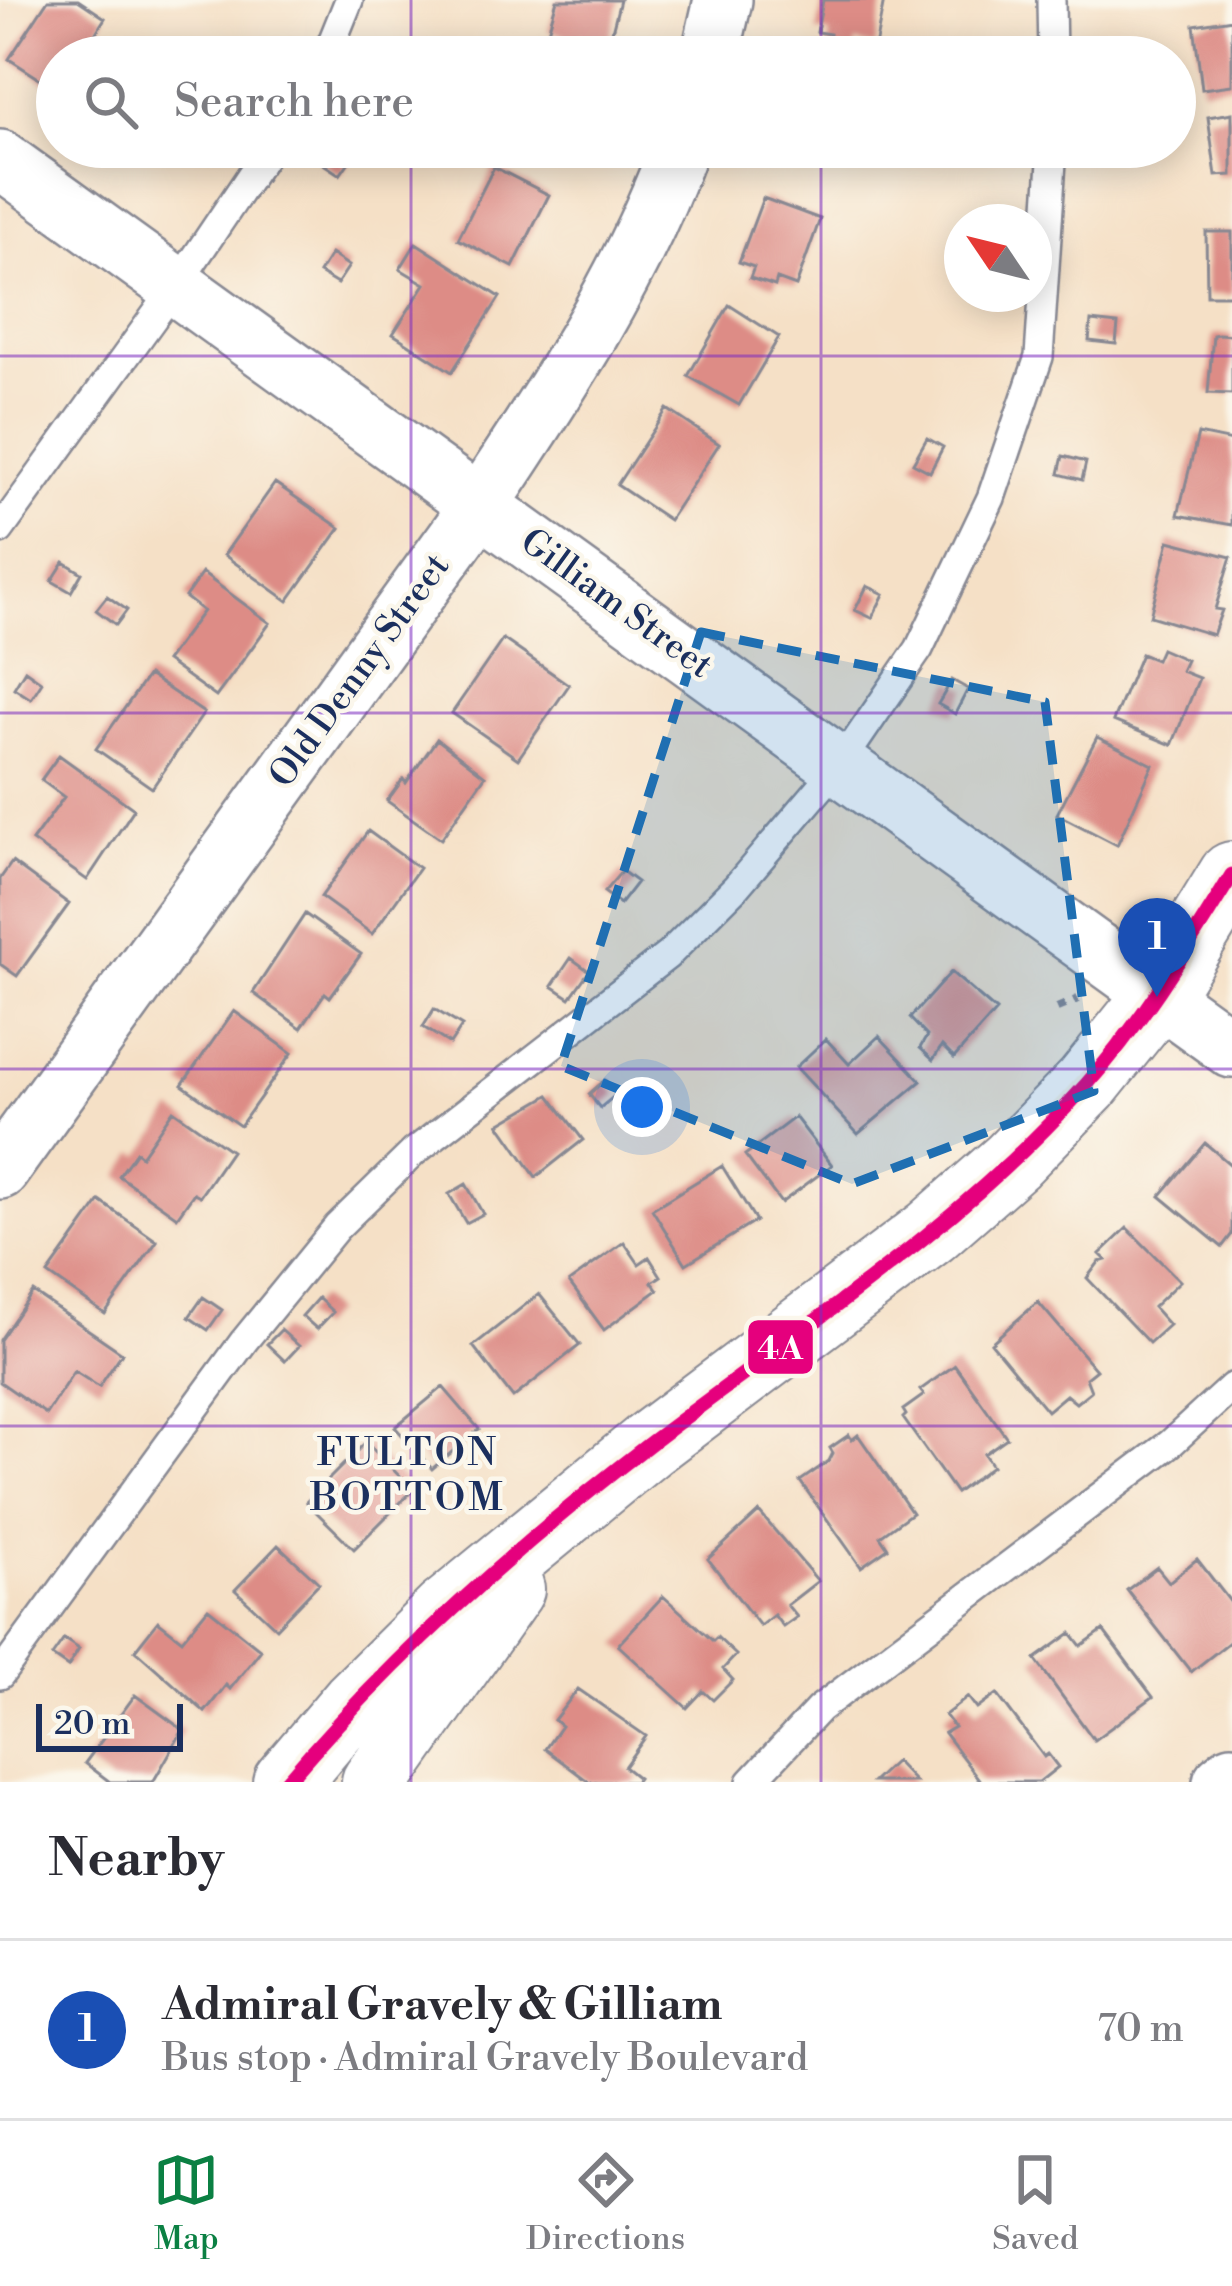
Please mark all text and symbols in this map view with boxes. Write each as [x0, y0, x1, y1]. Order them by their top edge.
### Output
search box [36, 36, 1196, 168]
icon: search [78, 69, 144, 135]
text: Search here [174, 74, 414, 131]
north arrow [944, 204, 1052, 312]
street label: Gilliam Street [511, 519, 721, 689]
street label: Old Denny Street [260, 545, 460, 797]
pin: 1 [1118, 898, 1196, 997]
your location [612, 1077, 672, 1137]
line badge: 4A [746, 1318, 815, 1376]
text: 4A [757, 1329, 804, 1370]
district label: FULTON BOTTOM [309, 1429, 506, 1523]
scale bar [36, 1698, 183, 1751]
text: 20 m [54, 1704, 130, 1745]
text: Nearby [48, 1828, 224, 1892]
text: Admiral Gravely & Gilliam [162, 1977, 722, 2034]
text: 1 [78, 2005, 96, 2054]
text: 70 m [1097, 2005, 1184, 2054]
text: Bus stop · Admiral Gravely Boulevard [162, 2034, 808, 2083]
tab: Map [153, 2147, 219, 2260]
tab: Directions [526, 2147, 685, 2260]
tab: Saved [992, 2147, 1079, 2260]

